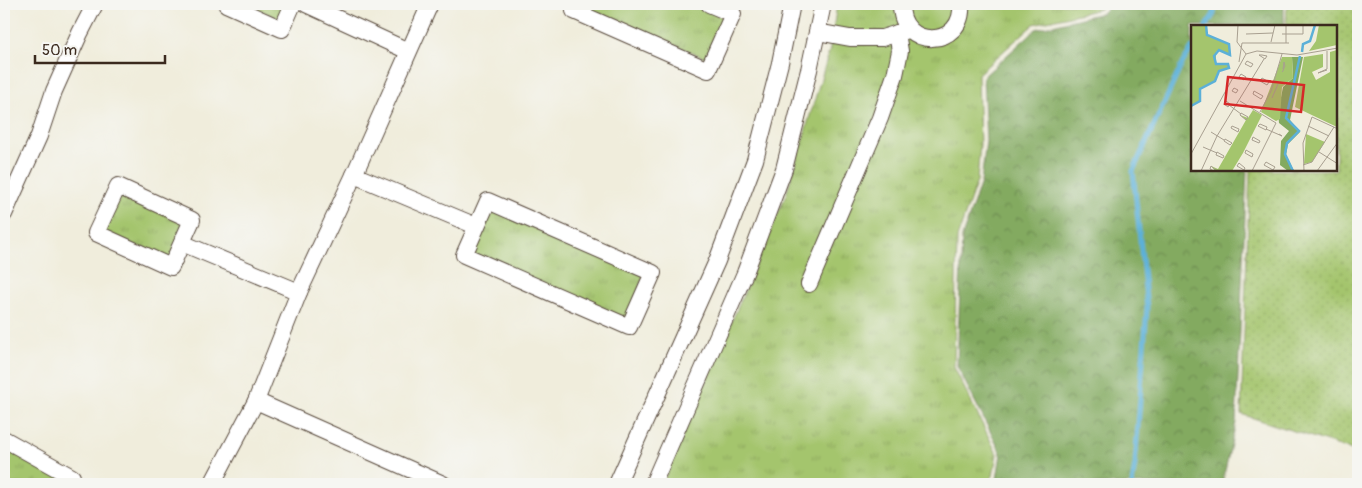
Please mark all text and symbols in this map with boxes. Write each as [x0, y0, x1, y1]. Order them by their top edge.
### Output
inset map [1191, 25, 1337, 171]
scale bar [35, 32, 165, 64]
text: 50 m [42, 41, 77, 60]

